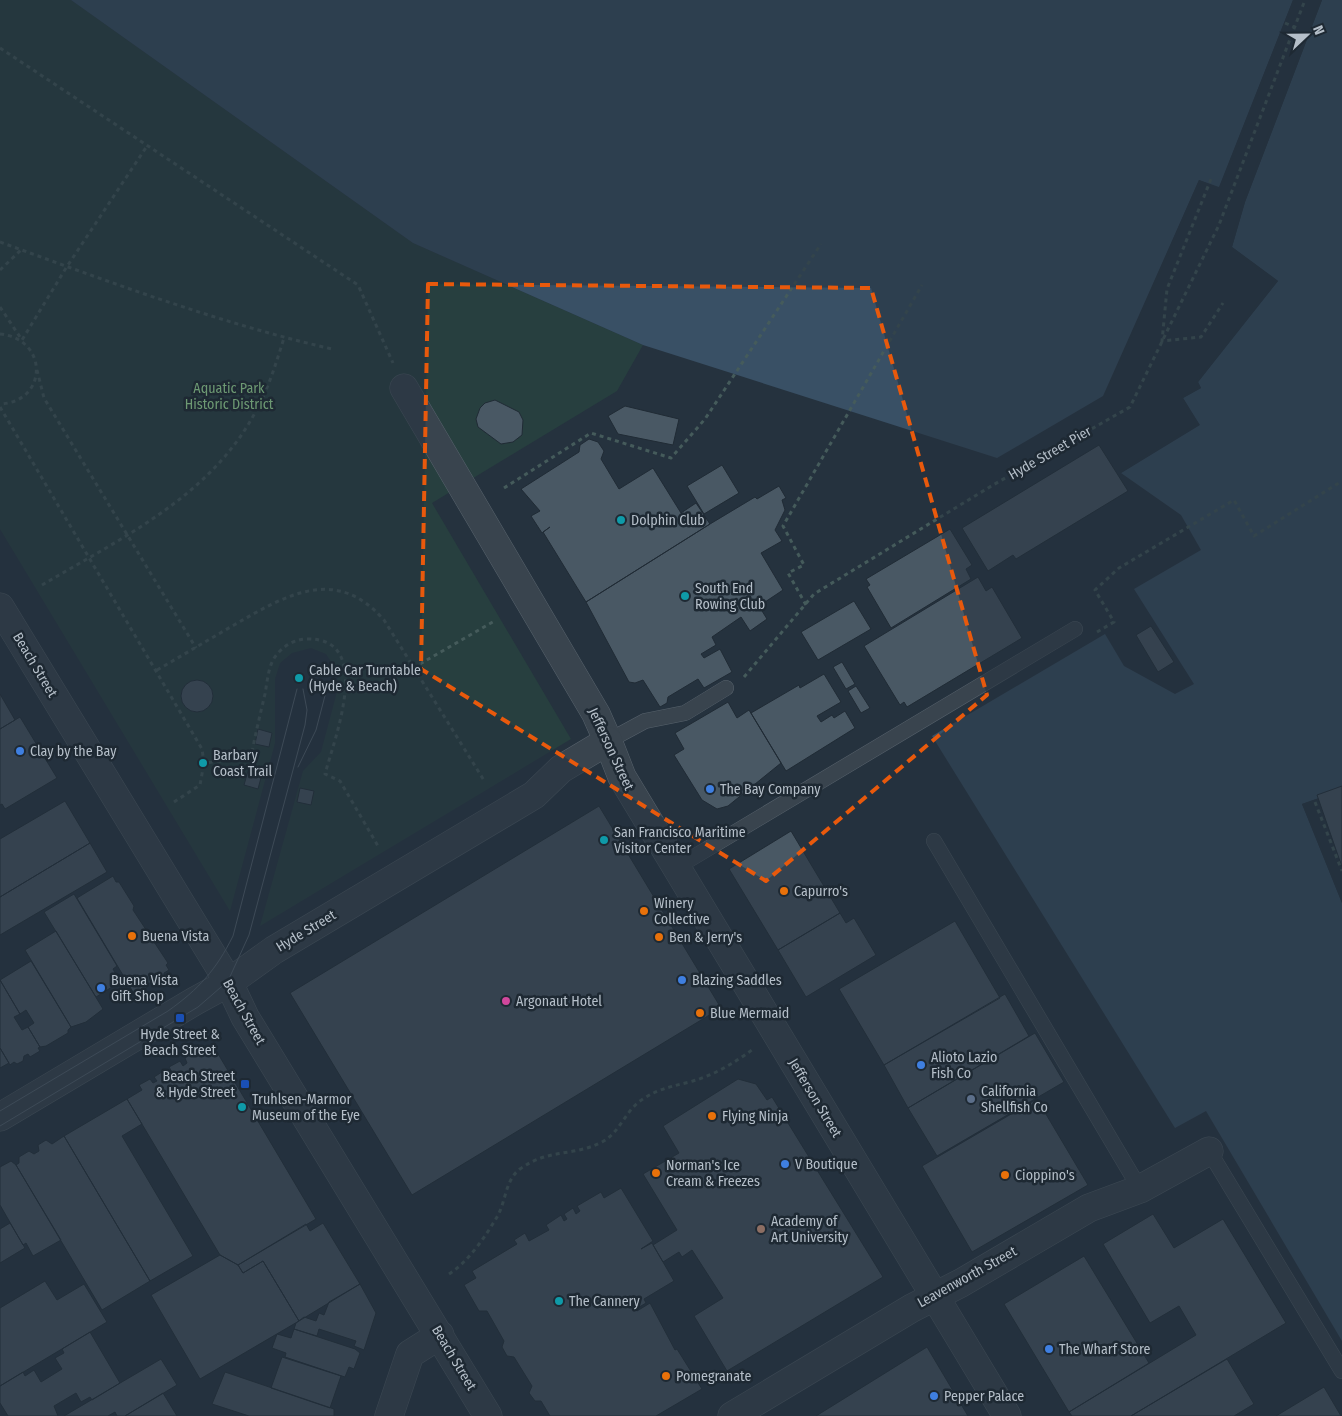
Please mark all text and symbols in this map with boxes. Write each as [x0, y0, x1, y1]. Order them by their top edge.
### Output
north arrow [1282, 10, 1332, 60]
text: N [1309, 23, 1328, 37]
park label: Aquatic Park Historic District [185, 380, 274, 413]
street label: Hyde Street Pier [1006, 422, 1095, 484]
place label: Dolphin Club [631, 512, 705, 529]
marker: Dolphin Club [615, 514, 627, 526]
place label: South End Rowing Club [695, 580, 765, 613]
marker: South End Rowing Club [679, 590, 691, 602]
street label: Beach Street [9, 630, 61, 701]
place label: Cable Car Turntable (Hyde & Beach) [309, 662, 421, 695]
marker: Cable Car Turntable (Hyde & Beach) [293, 672, 305, 684]
street label: Jefferson Street [584, 705, 638, 793]
place label: Clay by the Bay [30, 743, 117, 760]
marker: Clay by the Bay [14, 745, 26, 757]
place label: Barbary Coast Trail [213, 747, 273, 780]
marker: Barbary Coast Trail [197, 757, 209, 769]
place label: The Bay Company [720, 781, 821, 798]
marker: The Bay Company [704, 783, 716, 795]
place label: San Francisco Maritime Visitor Center [614, 824, 746, 857]
marker: San Francisco Maritime Visitor Center [598, 834, 610, 846]
place label: Capurro's [794, 883, 848, 900]
marker: Capurro's [778, 885, 790, 897]
place label: Winery Collective [654, 895, 710, 928]
marker: Winery Collective [638, 905, 650, 917]
street label: Hyde Street [273, 906, 339, 955]
place label: Buena Vista [142, 928, 210, 945]
place label: Ben & Jerry's [669, 929, 742, 946]
marker: Buena Vista [126, 930, 138, 942]
marker: Ben & Jerry's [653, 931, 665, 943]
place label: Buena Vista Gift Shop [111, 972, 179, 1005]
place label: Blazing Saddles [692, 972, 782, 989]
marker: Blazing Saddles [676, 974, 688, 986]
street label: Beach Street [219, 976, 269, 1048]
marker: Buena Vista Gift Shop [95, 982, 107, 994]
place label: Argonaut Hotel [516, 993, 602, 1010]
marker: Argonaut Hotel [500, 995, 512, 1007]
place label: Blue Mermaid [710, 1005, 789, 1022]
marker: Blue Mermaid [694, 1007, 706, 1019]
marker: Hyde Street & Beach Street [174, 1012, 186, 1024]
place label: Hyde Street & Beach Street [140, 1026, 220, 1059]
place label: Alioto Lazio Fish Co [931, 1049, 997, 1082]
street label: Jefferson Street [785, 1055, 845, 1141]
marker: Alioto Lazio Fish Co [915, 1059, 927, 1071]
place label: Beach Street & Hyde Street [156, 1068, 235, 1101]
marker: Beach Street & Hyde Street [239, 1078, 251, 1090]
place label: California Shellfish Co [981, 1083, 1048, 1116]
place label: Truhlsen-Marmor Museum of the Eye [252, 1091, 360, 1124]
marker: California Shellfish Co [965, 1093, 977, 1105]
marker: Truhlsen-Marmor Museum of the Eye [236, 1101, 248, 1113]
place label: Flying Ninja [722, 1108, 788, 1125]
marker: Flying Ninja [706, 1110, 718, 1122]
place label: V Boutique [795, 1156, 858, 1173]
place label: Norman's Ice Cream & Freezes [666, 1157, 760, 1190]
marker: V Boutique [779, 1158, 791, 1170]
marker: Norman's Ice Cream & Freezes [650, 1167, 662, 1179]
place label: Cioppino's [1015, 1167, 1075, 1184]
marker: Cioppino's [999, 1169, 1011, 1181]
place label: Academy of Art University [771, 1213, 849, 1246]
marker: Academy of Art University [755, 1223, 767, 1235]
street label: Leavenworth Street [914, 1242, 1020, 1311]
place label: The Cannery [569, 1293, 640, 1310]
marker: The Cannery [553, 1295, 565, 1307]
street label: Beach Street [428, 1323, 480, 1394]
place label: The Wharf Store [1059, 1341, 1150, 1358]
marker: The Wharf Store [1043, 1343, 1055, 1355]
place label: Pomegranate [676, 1368, 751, 1385]
marker: Pomegranate [660, 1370, 672, 1382]
place label: Pepper Palace [944, 1388, 1024, 1405]
marker: Pepper Palace [928, 1390, 940, 1402]

